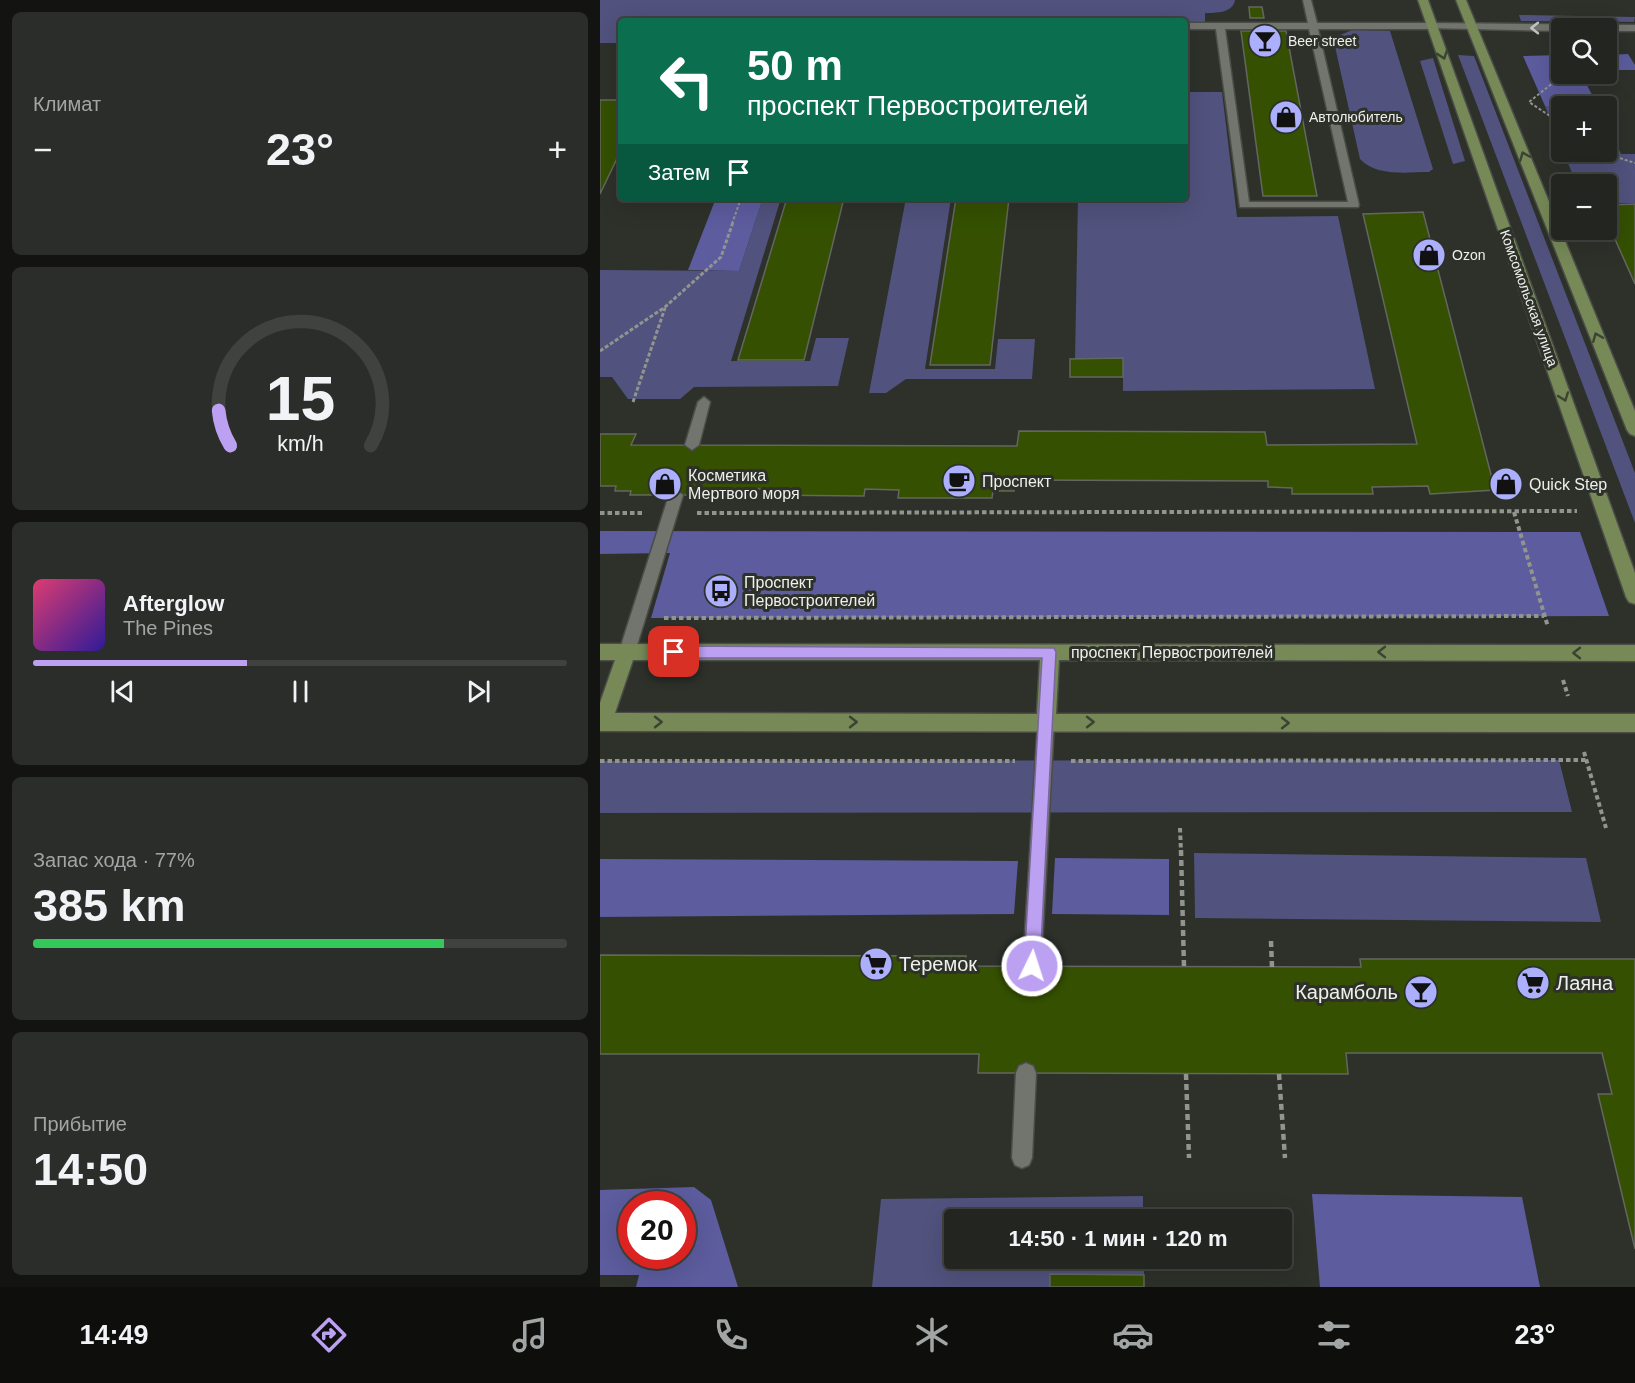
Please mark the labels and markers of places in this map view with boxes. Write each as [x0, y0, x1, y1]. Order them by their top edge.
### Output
bar icon: Beer street [1247, 23, 1283, 59]
place label: Beer street [1288, 33, 1357, 49]
shop icon: Автолюбитель [1268, 99, 1304, 135]
place label: Автолюбитель [1309, 109, 1403, 125]
shop icon: Ozon [1411, 237, 1447, 273]
place label: Ozon [1452, 247, 1485, 263]
cafe icon: Проспект [941, 463, 977, 499]
shop icon: Косметика Мертвого моря [647, 466, 683, 502]
shop icon: Quick Step [1488, 466, 1524, 502]
place label: Косметика Мертвого моря [688, 467, 800, 502]
place label: Проспект [982, 473, 1052, 490]
place label: Quick Step [1529, 476, 1607, 493]
bus stop icon: Проспект Первостроителей [703, 573, 739, 609]
place label: Проспект Первостроителей [744, 574, 875, 609]
pin [648, 626, 699, 677]
supermarket icon: Теремок [858, 946, 894, 982]
place label: Теремок [899, 953, 977, 975]
supermarket icon: Лаяна [1515, 965, 1551, 1001]
place label: Лаяна [1556, 972, 1614, 994]
bar icon: Карамболь [1403, 974, 1439, 1010]
place label: Карамболь [1295, 981, 1398, 1003]

